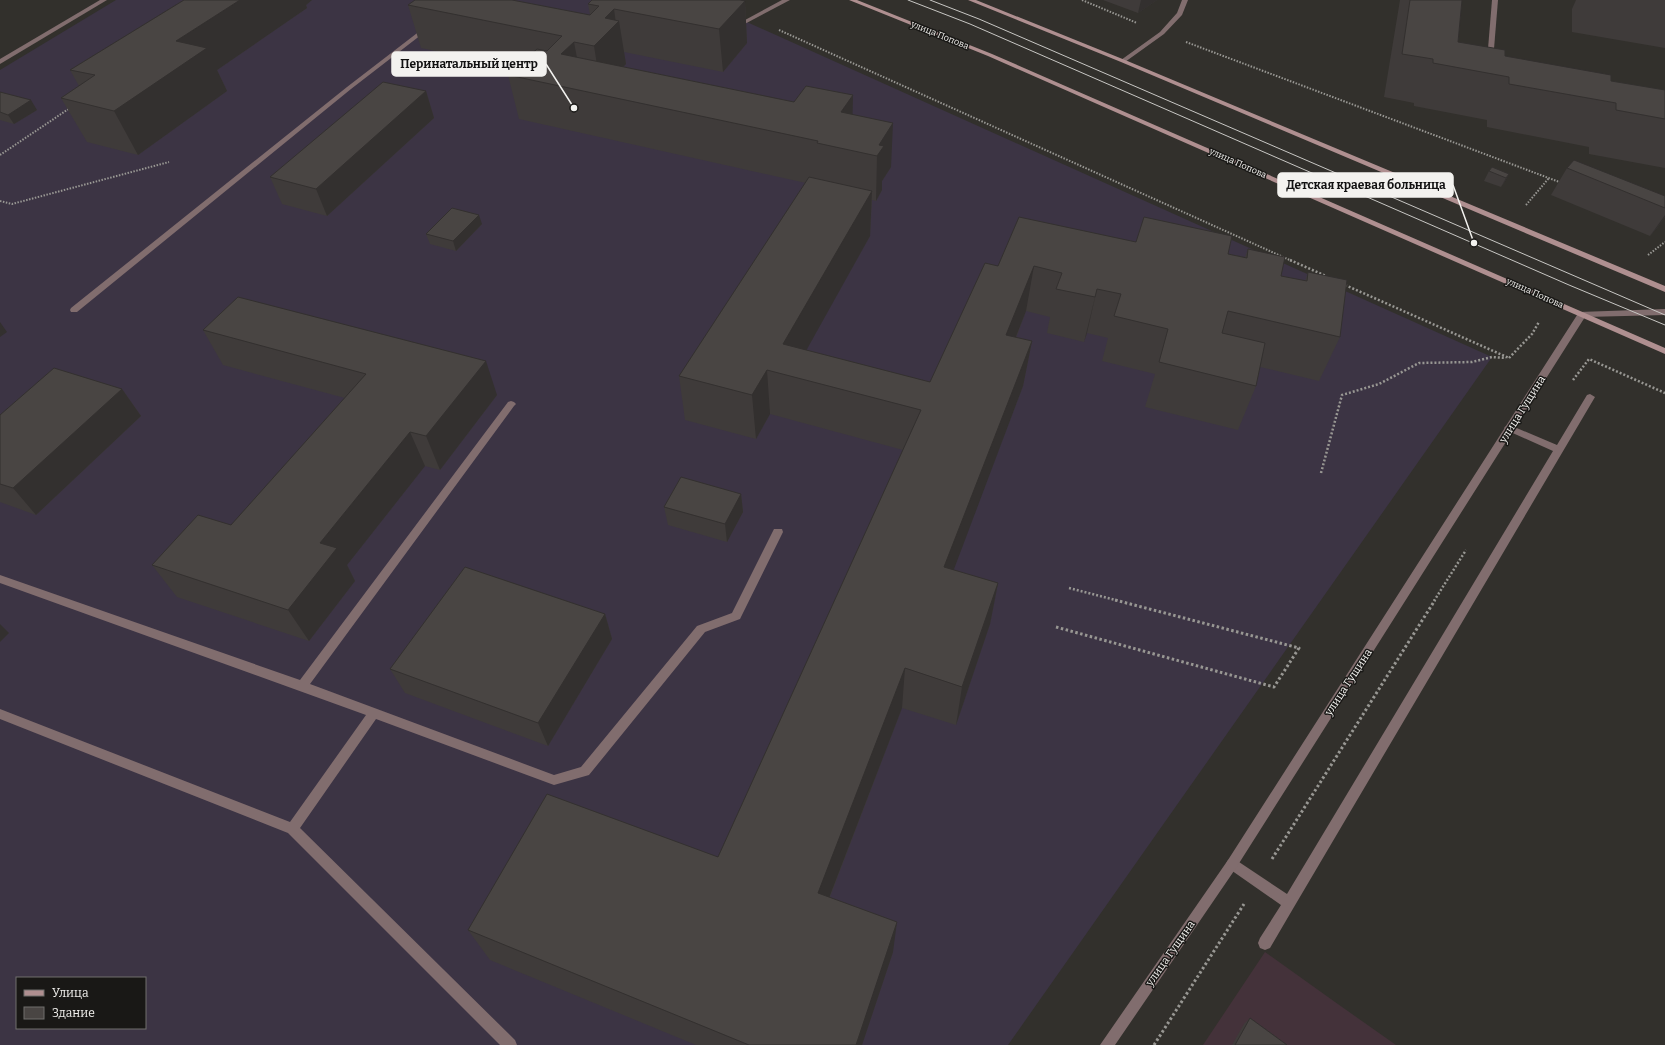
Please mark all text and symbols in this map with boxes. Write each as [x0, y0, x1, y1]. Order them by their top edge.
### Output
street label: улица Попова [909, 18, 970, 51]
callout: Перинатальный центр [392, 52, 546, 76]
text: Перинатальный центр [400, 57, 538, 71]
street label: улица Попова [1207, 146, 1268, 180]
callout: Детская краевая больница [1278, 173, 1453, 197]
text: Детская краевая больница [1286, 178, 1446, 192]
street label: улица Попова [1504, 276, 1565, 310]
street label: улица Гущина [1496, 373, 1548, 446]
street label: улица Гущина [1322, 647, 1375, 719]
street label: улица Гущина [1143, 918, 1198, 989]
legend [16, 977, 146, 1029]
text: Улица [52, 986, 89, 1000]
text: Здание [52, 1006, 95, 1020]

